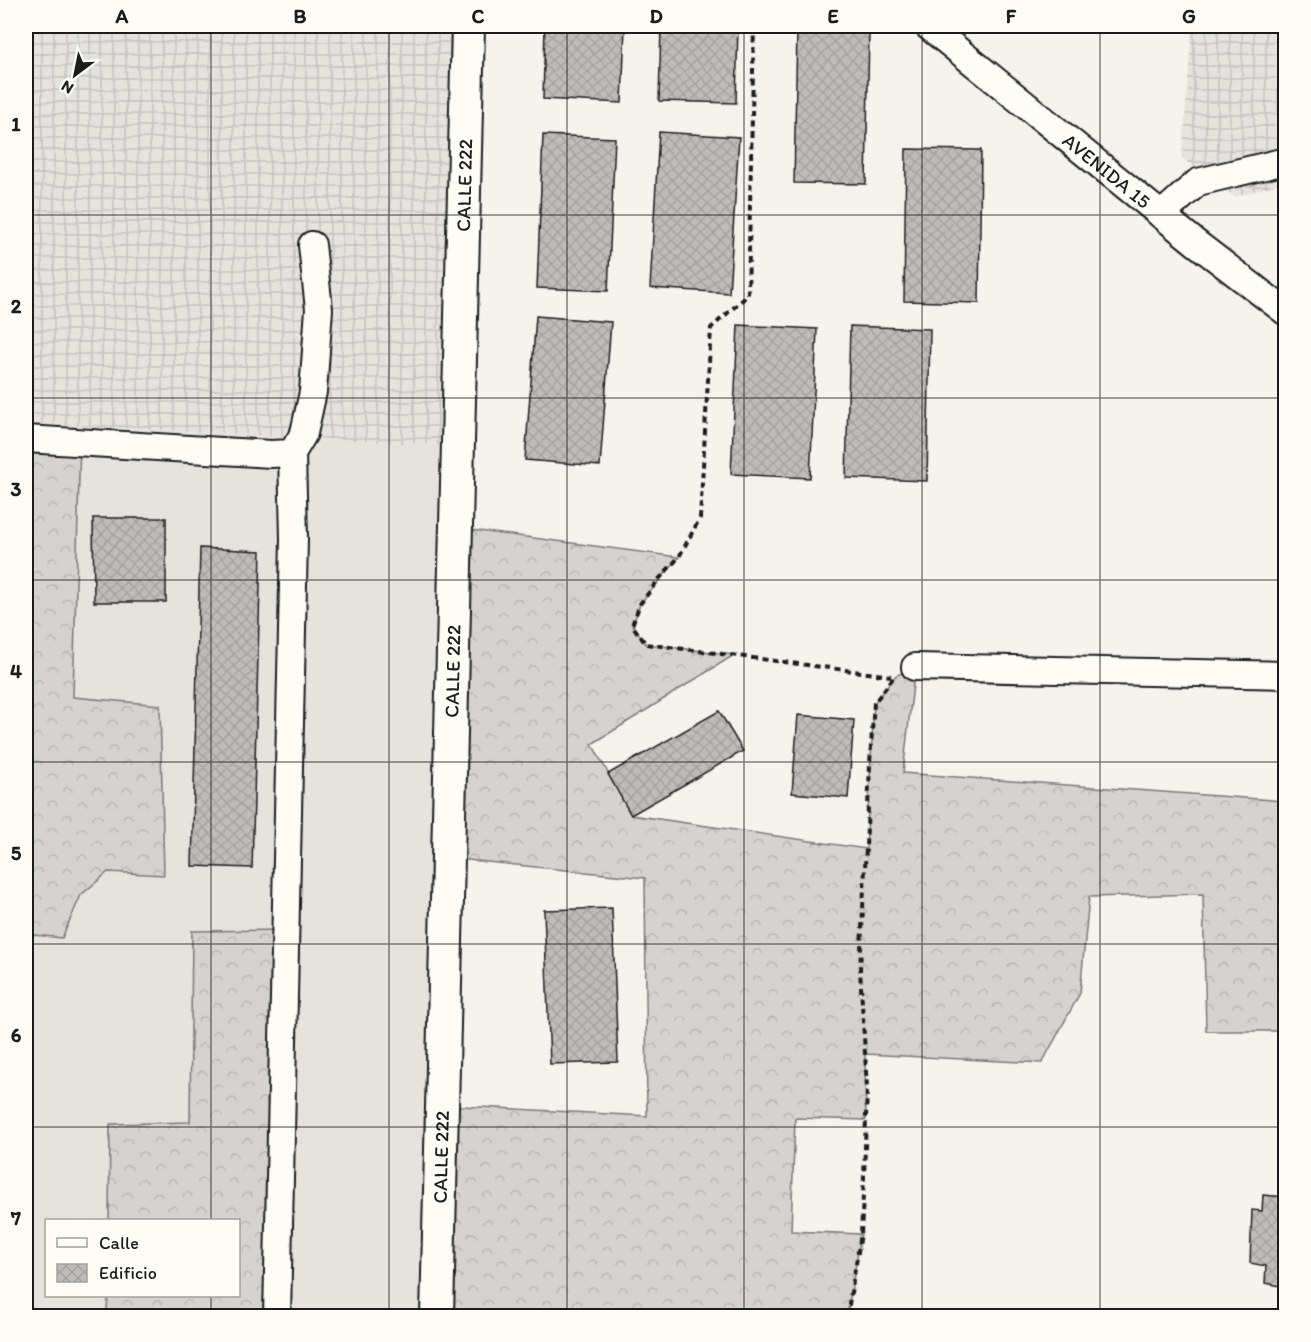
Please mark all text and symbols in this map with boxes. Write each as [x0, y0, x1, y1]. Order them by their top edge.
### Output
text: A [115, 4, 129, 28]
text: B [294, 4, 307, 28]
text: C [472, 4, 485, 28]
text: D [649, 4, 663, 28]
text: E [827, 4, 839, 28]
text: F [1006, 4, 1017, 28]
text: G [1182, 4, 1196, 28]
north arrow [45, 45, 105, 105]
text: N [58, 76, 77, 98]
text: 1 [11, 112, 21, 136]
street label: AVENIDA 15 [1058, 128, 1156, 214]
street label: CALLE 222 [451, 138, 477, 232]
text: 2 [11, 294, 22, 318]
text: 3 [11, 477, 22, 501]
street label: CALLE 222 [439, 624, 466, 718]
text: 4 [10, 659, 22, 683]
text: 5 [11, 841, 22, 865]
text: 6 [11, 1023, 22, 1047]
street label: CALLE 222 [428, 1110, 454, 1204]
text: 7 [10, 1206, 21, 1230]
legend [45, 1219, 240, 1297]
text: Calle [99, 1232, 139, 1254]
text: Edificio [99, 1262, 157, 1284]

